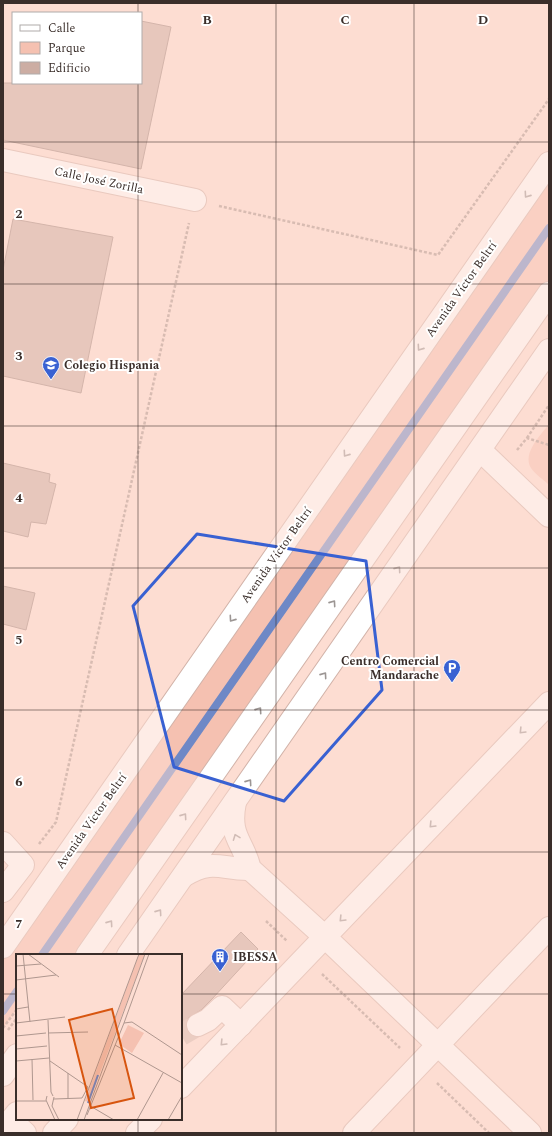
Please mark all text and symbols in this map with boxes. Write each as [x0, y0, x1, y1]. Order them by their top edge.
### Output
text: B [202, 10, 212, 30]
text: C [340, 10, 350, 30]
text: D [478, 10, 488, 30]
legend [12, 12, 142, 84]
text: Calle [48, 19, 76, 38]
text: Parque [48, 39, 85, 58]
text: Edificio [48, 59, 90, 78]
street label: Calle José Zorilla [53, 162, 145, 199]
one-way arrow [524, 191, 532, 198]
text: 2 [15, 204, 23, 224]
street label: Avenida Víctor Beltrí [421, 236, 502, 341]
one-way arrow [417, 344, 425, 351]
text: 3 [15, 346, 23, 366]
school or university icon: Colegio Hispania [41, 355, 61, 380]
place label: Colegio Hispania [64, 356, 160, 375]
one-way arrow [344, 450, 351, 457]
text: 4 [15, 488, 23, 508]
street label: Avenida Víctor Beltrí [236, 502, 317, 607]
one-way arrow [393, 566, 400, 573]
one-way arrow [328, 600, 336, 607]
one-way arrow [230, 614, 237, 621]
text: 5 [15, 630, 23, 650]
place label: Centro Comercial Mandarache [341, 652, 439, 685]
parking icon: Centro Comercial Mandarache [442, 658, 462, 683]
one-way arrow [319, 673, 326, 680]
one-way arrow [254, 707, 262, 714]
one-way arrow [520, 727, 527, 734]
street label: Avenida Víctor Beltrí [51, 768, 132, 873]
text: 6 [15, 772, 23, 792]
one-way arrow [244, 779, 252, 786]
one-way arrow [179, 814, 186, 821]
one-way arrow [429, 820, 437, 828]
one-way arrow [233, 834, 241, 841]
one-way arrow [154, 909, 162, 916]
text: 7 [15, 914, 23, 934]
one-way arrow [339, 914, 347, 922]
one-way arrow [105, 920, 113, 927]
building icon: IBESSA [210, 947, 230, 972]
place label: IBESSA [233, 948, 278, 967]
inset map [16, 954, 182, 1120]
one-way arrow [220, 1038, 228, 1046]

